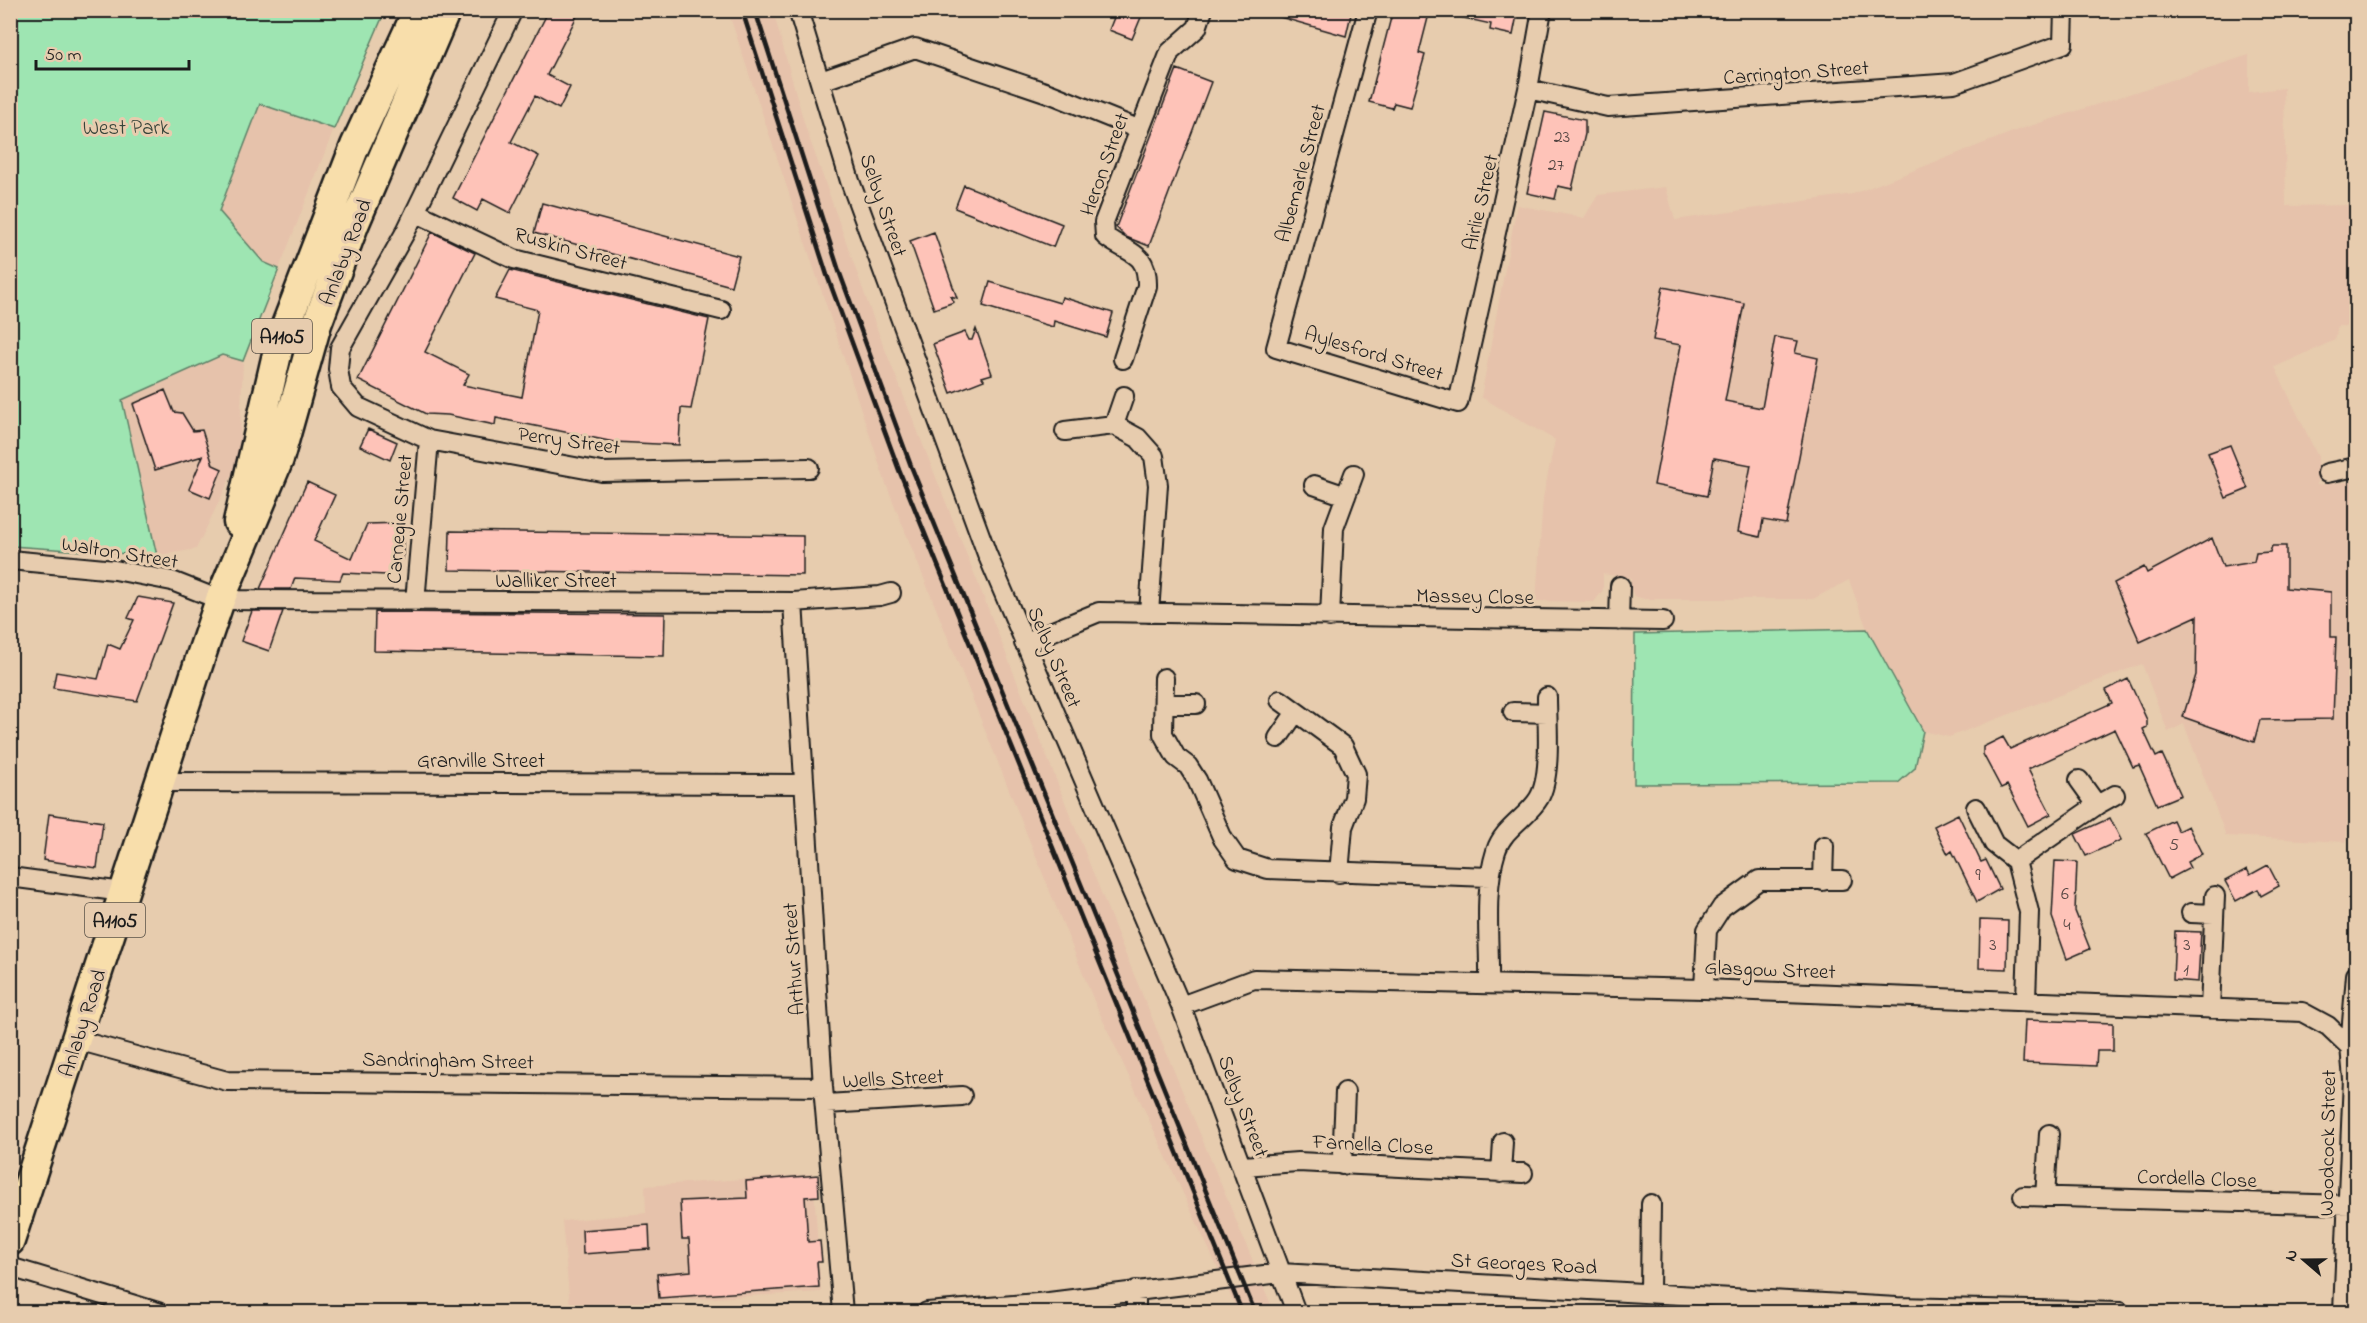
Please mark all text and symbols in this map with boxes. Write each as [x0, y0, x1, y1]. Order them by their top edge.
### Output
scale bar [36, 33, 189, 71]
text: 50 m [45, 43, 82, 69]
street label: Carrington Street [1722, 54, 1870, 96]
street label: Albemarle Street [1269, 101, 1335, 246]
street label: Heron Street [1073, 109, 1138, 220]
park label: West Park [83, 114, 170, 144]
house number: 23 [1554, 125, 1570, 151]
street label: Selby Street [849, 150, 914, 262]
street label: Airlie Street [1456, 151, 1508, 254]
house number: 27 [1548, 153, 1565, 179]
street label: Anlaby Road [313, 195, 383, 311]
street label: Ruskin Street [511, 220, 630, 279]
road number: A1105 [252, 319, 312, 353]
street label: Aylesford Street [1300, 319, 1447, 392]
street label: Perry Street [515, 420, 622, 466]
street label: Carnegie Street [380, 453, 424, 585]
street label: Walton Street [59, 530, 180, 578]
street label: Walliker Street [495, 567, 617, 597]
street label: Massey Close [1416, 582, 1535, 616]
street label: Selby Street [1017, 603, 1088, 714]
street label: Granville Street [417, 747, 545, 777]
house number: 5 [2169, 833, 2179, 859]
house number: 9 [1975, 863, 1981, 889]
house number: 6 [2061, 882, 2069, 908]
street label: Arthur Street [776, 901, 814, 1016]
road number: A1105 [85, 903, 145, 937]
house number: 4 [2063, 913, 2071, 939]
house number: 3 [1989, 933, 1997, 959]
house number: 3 [2183, 933, 2191, 959]
street label: Glasgow Street [1704, 954, 1836, 990]
house number: 1 [2183, 958, 2189, 984]
street label: Anlaby Road [52, 966, 117, 1082]
street label: Sandringham Street [362, 1046, 534, 1080]
street label: Selby Street [1207, 1051, 1275, 1163]
street label: Wells Street [842, 1062, 945, 1098]
street label: Woodcock Street [2313, 1069, 2345, 1217]
street label: Farnella Close [1311, 1128, 1435, 1164]
street label: Cordella Close [2136, 1163, 2258, 1197]
north arrow [2274, 1230, 2334, 1290]
street label: St Georges Road [1450, 1246, 1598, 1286]
text: N [2279, 1246, 2305, 1265]

